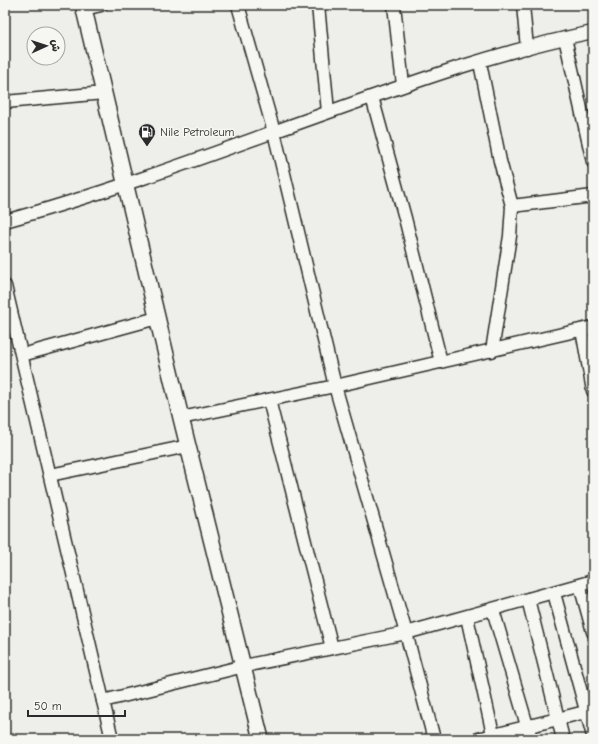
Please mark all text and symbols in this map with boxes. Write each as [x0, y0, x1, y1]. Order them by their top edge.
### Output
north arrow [26, 26, 66, 66]
text: ش [49, 39, 62, 52]
fuel station icon: Nile Petroleum [137, 122, 157, 147]
place label: Nile Petroleum [160, 125, 235, 139]
scale bar [28, 692, 125, 718]
text: 50 m [34, 699, 62, 713]

